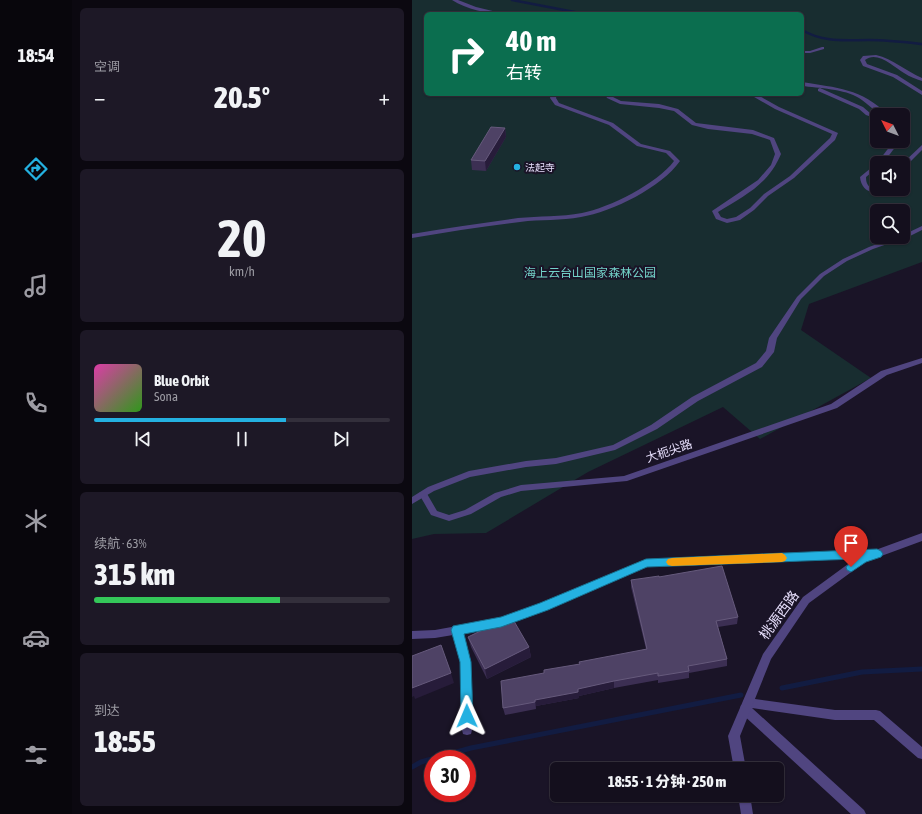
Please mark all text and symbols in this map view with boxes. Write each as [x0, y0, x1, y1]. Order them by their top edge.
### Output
text: 40 m [506, 25, 556, 57]
icon: right [440, 28, 492, 80]
text: 18:54 [17, 45, 55, 66]
text: 空调 [94, 59, 120, 74]
text: 右转 [506, 62, 542, 83]
text: 20.5° [214, 80, 270, 114]
text: − [94, 84, 105, 110]
text: + [379, 84, 390, 110]
north arrow [870, 108, 910, 148]
map controls [870, 108, 910, 244]
icon: directions [22, 155, 50, 183]
button: sound [870, 156, 910, 196]
marker: 法起寺 [512, 162, 522, 172]
place label: 法起寺 [525, 162, 555, 173]
button: search [870, 204, 910, 244]
text: 20 [218, 208, 266, 268]
text: km/h [229, 264, 255, 279]
park label: 海上云台山国家森林公园 [524, 266, 656, 280]
icon: music [22, 272, 50, 300]
text: Blue Orbit [154, 372, 209, 389]
icon: phone [22, 389, 50, 417]
text: Sona [154, 389, 178, 404]
icon: previous [132, 428, 154, 450]
icon: pause [231, 428, 253, 450]
icon: next [330, 428, 352, 450]
street label: 大枙尖路 [644, 437, 694, 465]
icon: climate [22, 507, 50, 535]
pin [834, 526, 868, 567]
icon: arrive [840, 532, 862, 554]
text: 续航 · 63% [94, 536, 147, 551]
text: 315 km [94, 557, 175, 591]
street label: 桃源西路 [756, 588, 802, 642]
icon: car [22, 624, 50, 652]
position arrow [446, 695, 488, 737]
text: 到达 [94, 703, 120, 718]
text: 18:55 [94, 724, 156, 758]
icon: filters [22, 741, 50, 769]
speed limit sign: 30 [424, 750, 476, 802]
text: 18:55 · 1 分钟 · 250 m [608, 773, 726, 790]

